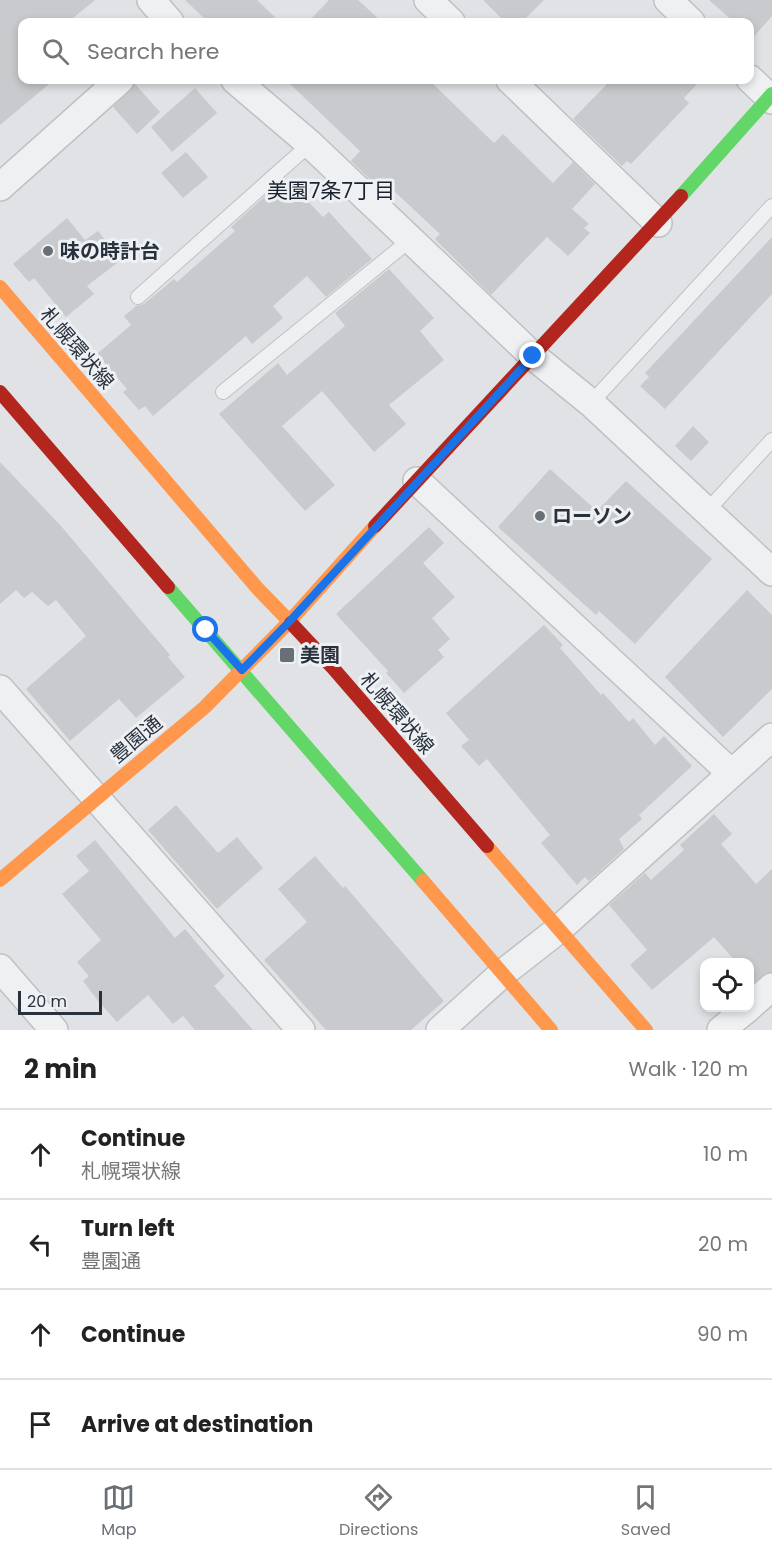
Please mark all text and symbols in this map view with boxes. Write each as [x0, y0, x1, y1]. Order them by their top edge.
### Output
search box [18, 18, 754, 84]
icon: search [39, 35, 72, 68]
text: Search here [87, 36, 220, 67]
district label: 美園7条7丁目 [267, 176, 395, 205]
place label: 味の時計台 [60, 237, 160, 265]
marker: 味の時計台 [41, 244, 55, 258]
street label: 札幌環状線 [34, 301, 120, 395]
route end [519, 342, 545, 368]
place label: ローソン [552, 502, 632, 530]
marker: ローソン [533, 509, 547, 523]
route start [192, 616, 218, 642]
place label: 美園 [300, 641, 340, 669]
marker: 美園 [278, 646, 296, 664]
street label: 札幌環状線 [354, 666, 440, 760]
street label: 豊園通 [104, 709, 168, 769]
map controls [700, 958, 754, 1012]
button: locate [700, 958, 754, 1012]
scale bar [18, 988, 102, 1016]
text: 20 m [27, 990, 67, 1013]
text: 2 min [24, 1051, 97, 1087]
text: Walk · 120 m [628, 1055, 748, 1083]
text: Continue [81, 1123, 185, 1154]
icon: ahead [24, 1138, 57, 1171]
text: 10 m [703, 1140, 748, 1168]
text: 札幌環状線 [81, 1157, 181, 1185]
text: Turn left [81, 1213, 175, 1244]
icon: left [24, 1228, 57, 1261]
text: 20 m [698, 1230, 748, 1258]
text: 豊園通 [81, 1247, 141, 1275]
icon: ahead [24, 1318, 57, 1351]
text: Continue [81, 1319, 185, 1350]
text: 90 m [697, 1320, 748, 1348]
icon: arrive [24, 1408, 57, 1441]
text: Arrive at destination [81, 1409, 313, 1440]
tab: Map [101, 1481, 137, 1542]
tab: Directions [339, 1481, 418, 1542]
tab: Saved [621, 1481, 671, 1542]

